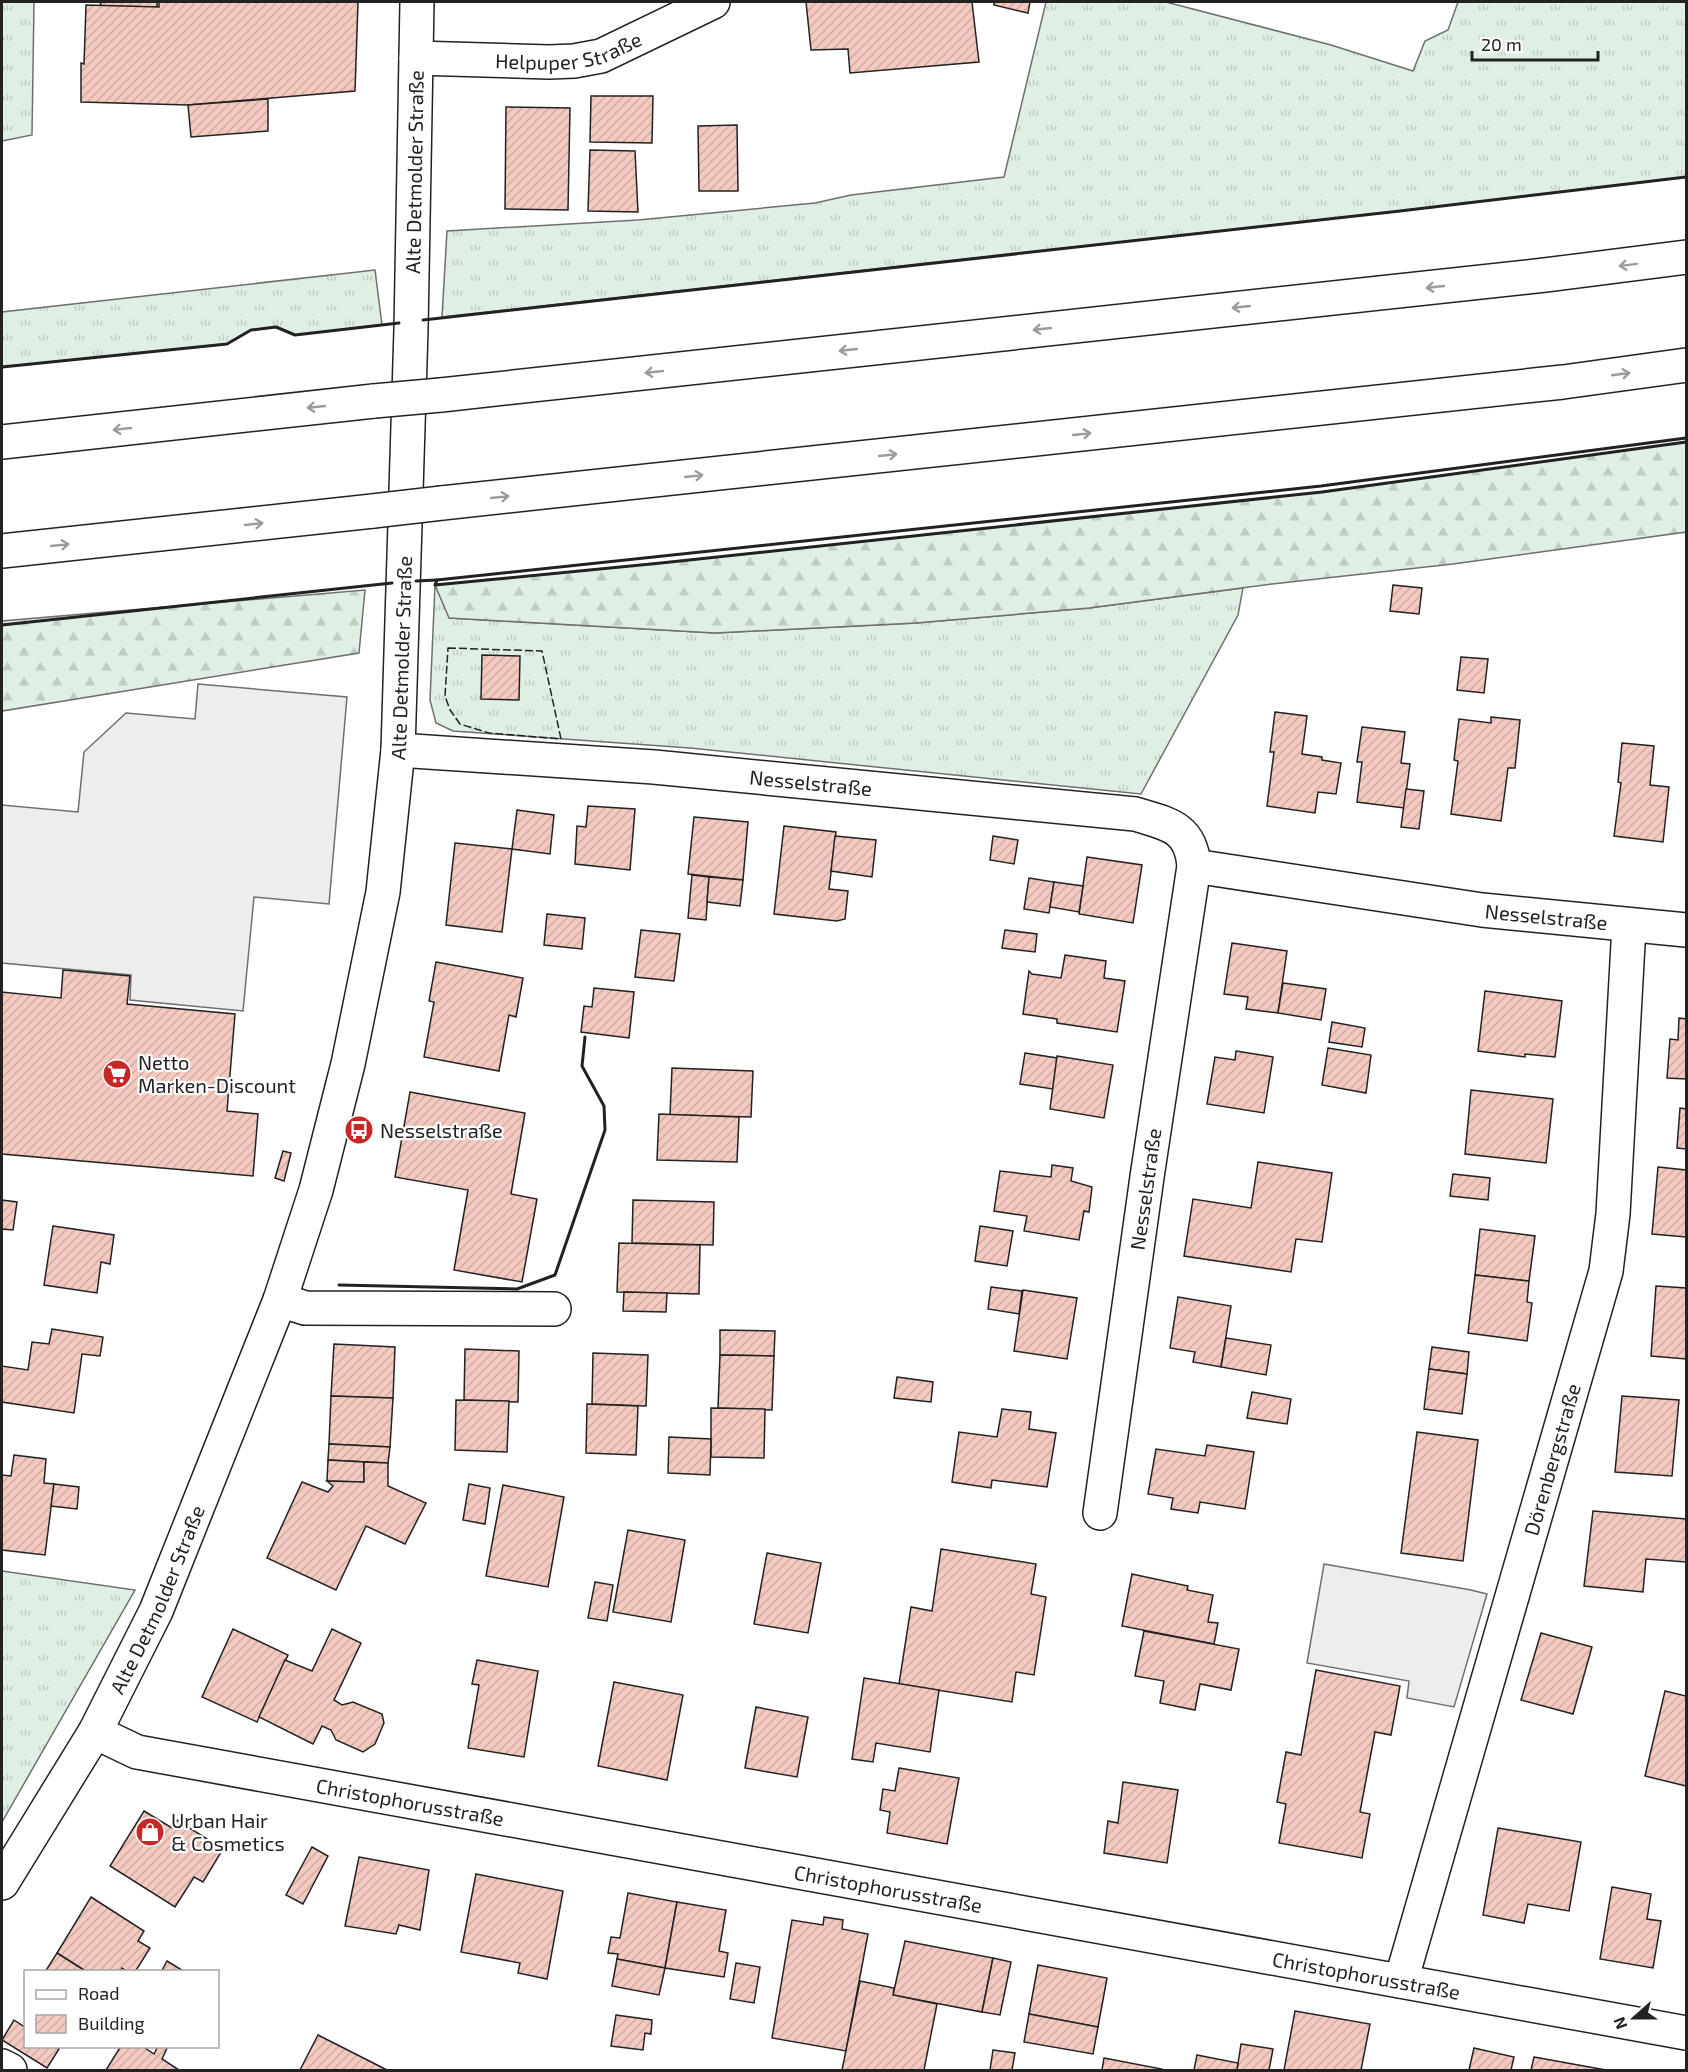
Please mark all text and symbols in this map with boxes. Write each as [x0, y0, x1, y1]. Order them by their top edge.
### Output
scale bar [1472, 24, 1598, 62]
street label: Helpuper Straße [495, 26, 645, 74]
text: 20 m [1481, 33, 1522, 55]
street label: Alte Detmolder Straße [400, 70, 428, 274]
one-way arrow [1619, 259, 1639, 270]
one-way arrow [1425, 281, 1445, 292]
one-way arrow [1231, 302, 1251, 313]
one-way arrow [1032, 324, 1052, 335]
one-way arrow [839, 345, 858, 356]
one-way arrow [645, 366, 665, 377]
one-way arrow [1611, 368, 1630, 379]
one-way arrow [306, 402, 326, 413]
one-way arrow [112, 424, 132, 435]
one-way arrow [1072, 428, 1092, 439]
one-way arrow [878, 449, 898, 460]
one-way arrow [684, 470, 704, 481]
one-way arrow [490, 491, 510, 502]
one-way arrow [243, 518, 263, 529]
one-way arrow [49, 539, 69, 550]
street label: Alte Detmolder Straße [385, 555, 416, 761]
street label: Nesselstraße [748, 764, 873, 800]
street label: Nesselstraße [1484, 898, 1609, 934]
place label: Netto Marken-Discount [138, 1050, 296, 1097]
supermarket icon: Netto Marken-Discount [101, 1058, 133, 1090]
bus stop icon: Nesselstraße [343, 1114, 375, 1146]
place label: Nesselstraße [380, 1118, 503, 1142]
street label: Nesselstraße [1125, 1126, 1165, 1252]
street label: Dörenbergstraße [1518, 1380, 1585, 1538]
street label: Alte Detmolder Straße [104, 1501, 209, 1697]
street label: Christophorusstraße [314, 1773, 506, 1830]
place label: Urban Hair & Cosmetics [171, 1808, 285, 1855]
shop icon: Urban Hair & Cosmetics [134, 1816, 166, 1848]
street label: Christophorusstraße [792, 1859, 984, 1917]
street label: Christophorusstraße [1271, 1946, 1462, 2004]
legend [24, 1970, 219, 2048]
text: Road [78, 1982, 119, 2004]
north arrow [1604, 1988, 1664, 2048]
text: Building [78, 2012, 145, 2034]
text: N [1609, 2015, 1630, 2032]

